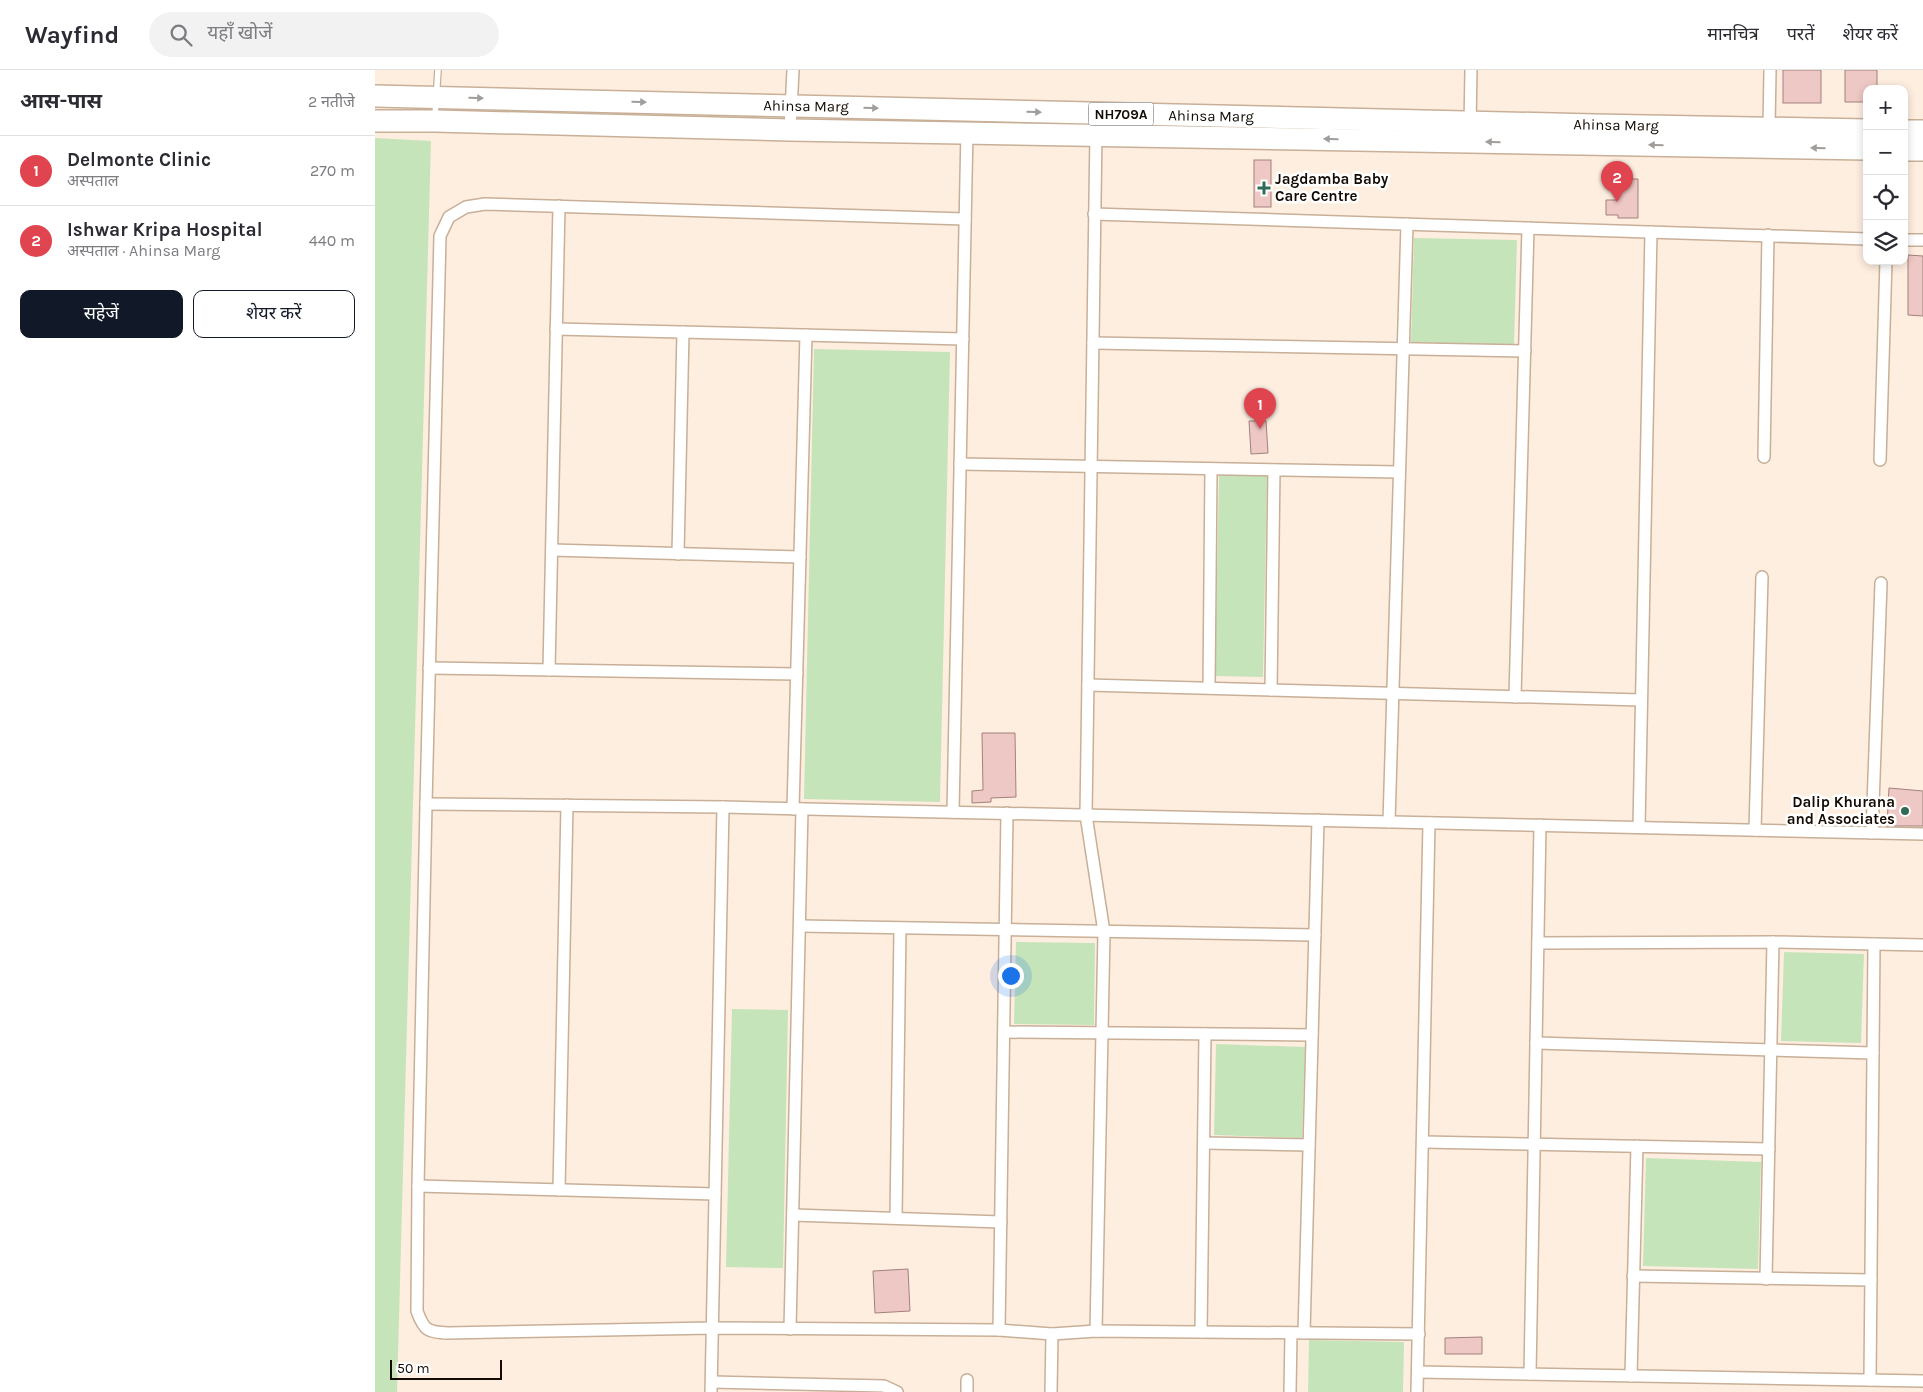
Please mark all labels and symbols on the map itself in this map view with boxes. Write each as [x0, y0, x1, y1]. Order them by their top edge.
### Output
one-way arrow [468, 95, 484, 103]
street label: Ahinsa Marg [763, 96, 849, 116]
one-way arrow [631, 98, 647, 106]
road number: NH709A [1089, 103, 1153, 126]
one-way arrow [863, 104, 879, 112]
street label: Ahinsa Marg [1168, 106, 1254, 126]
one-way arrow [1026, 108, 1042, 116]
street label: Ahinsa Marg [1573, 115, 1659, 135]
one-way arrow [1322, 135, 1338, 143]
one-way arrow [1485, 138, 1501, 146]
one-way arrow [1647, 141, 1663, 149]
one-way arrow [1810, 144, 1826, 152]
pin: 2 [1601, 161, 1633, 202]
place label: Jagdamba Baby Care Centre [1275, 170, 1389, 205]
marker: Jagdamba Baby Care Centre [1257, 181, 1271, 195]
pin: 1 [1244, 388, 1276, 429]
place label: Dalip Khurana and Associates [1787, 793, 1895, 828]
marker: Dalip Khurana and Associates [1899, 805, 1911, 817]
your location [998, 963, 1024, 989]
scale bar [390, 1357, 503, 1380]

